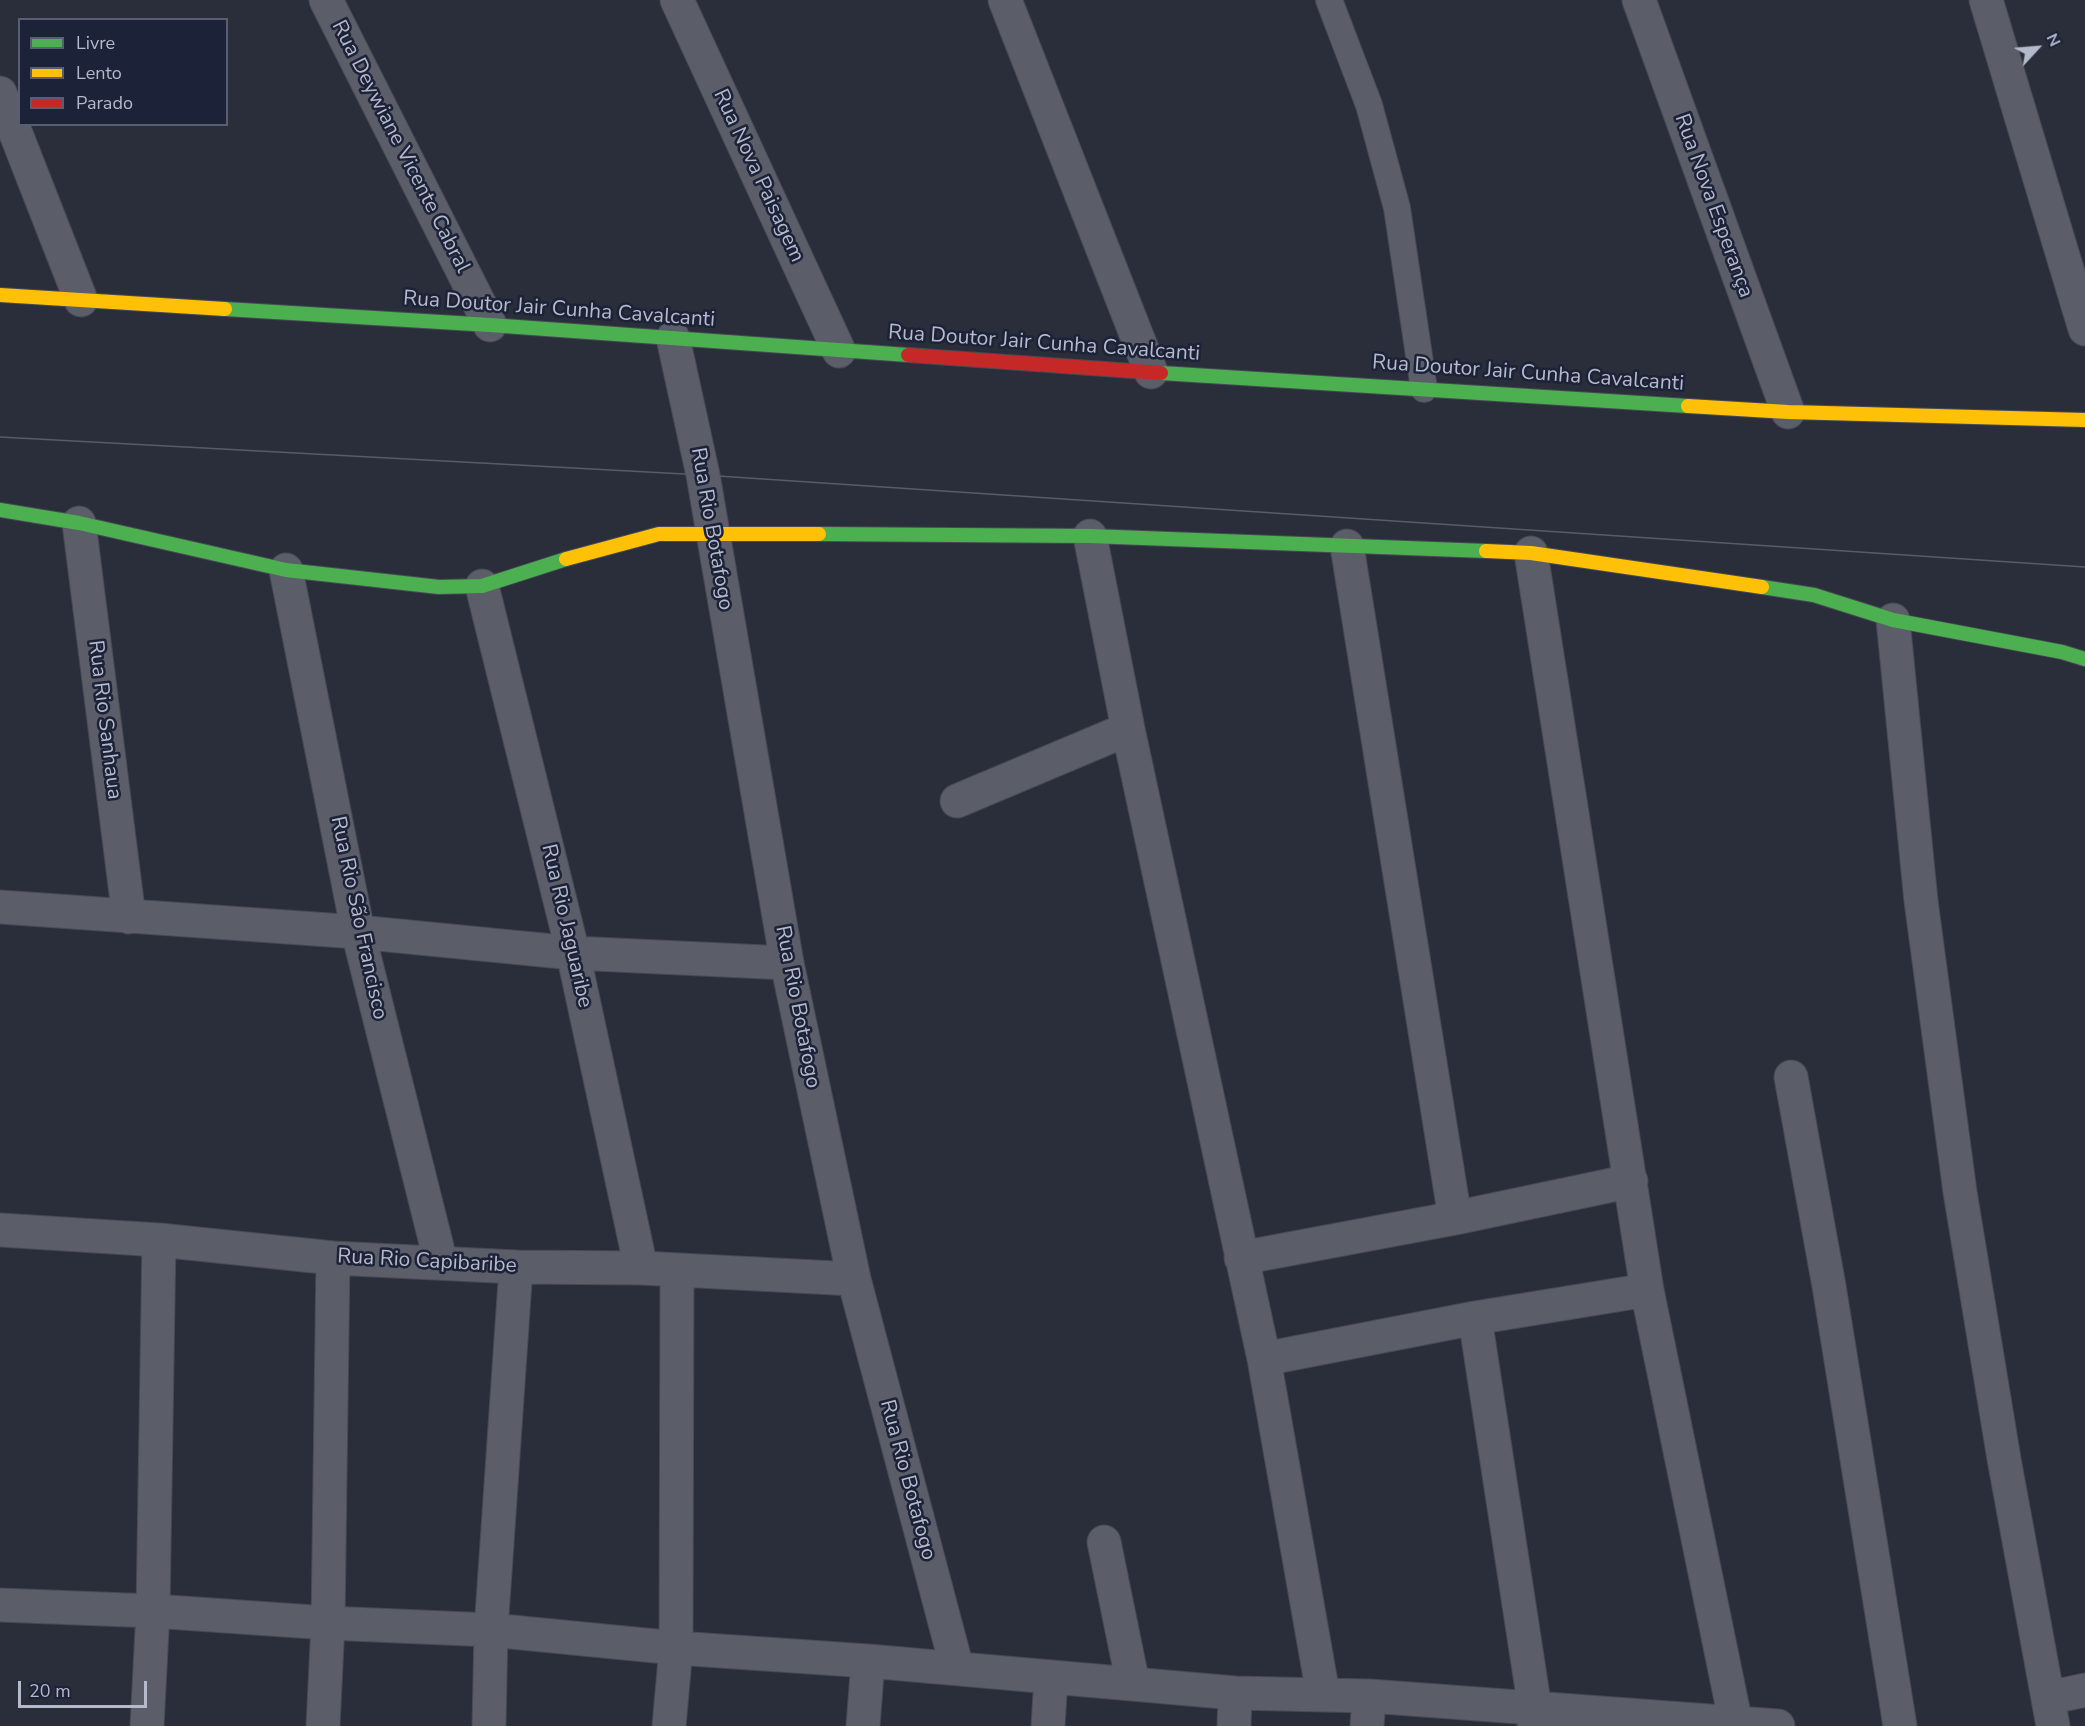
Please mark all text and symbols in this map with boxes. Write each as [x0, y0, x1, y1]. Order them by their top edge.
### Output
street label: Rua Deywiane Vicente Cabral [325, 17, 475, 277]
legend [18, 18, 228, 126]
north arrow [2007, 18, 2067, 78]
text: N [2041, 30, 2066, 50]
text: Livre [76, 31, 115, 55]
text: Lento [76, 61, 122, 85]
street label: Rua Nova Paisagem [707, 85, 809, 267]
text: Parado [76, 91, 133, 115]
street label: Rua Nova Esperança [1668, 111, 1758, 301]
street label: Rua Doutor Jair Cunha Cavalcanti [402, 287, 716, 333]
street label: Rua Doutor Jair Cunha Cavalcanti [887, 321, 1201, 367]
street label: Rua Doutor Jair Cunha Cavalcanti [1371, 351, 1685, 397]
street label: Rua Rio Botafogo [684, 446, 738, 612]
street label: Rua Rio Sanhaua [82, 639, 126, 801]
street label: Rua Rio São Francisco [324, 814, 392, 1022]
street label: Rua Rio Jaguaribe [535, 842, 597, 1010]
street label: Rua Rio Botafogo [769, 924, 825, 1090]
street label: Rua Rio Capibaribe [337, 1245, 517, 1279]
street label: Rua Rio Botafogo [873, 1397, 941, 1563]
scale bar [21, 1669, 150, 1707]
text: 20 m [29, 1679, 71, 1703]

